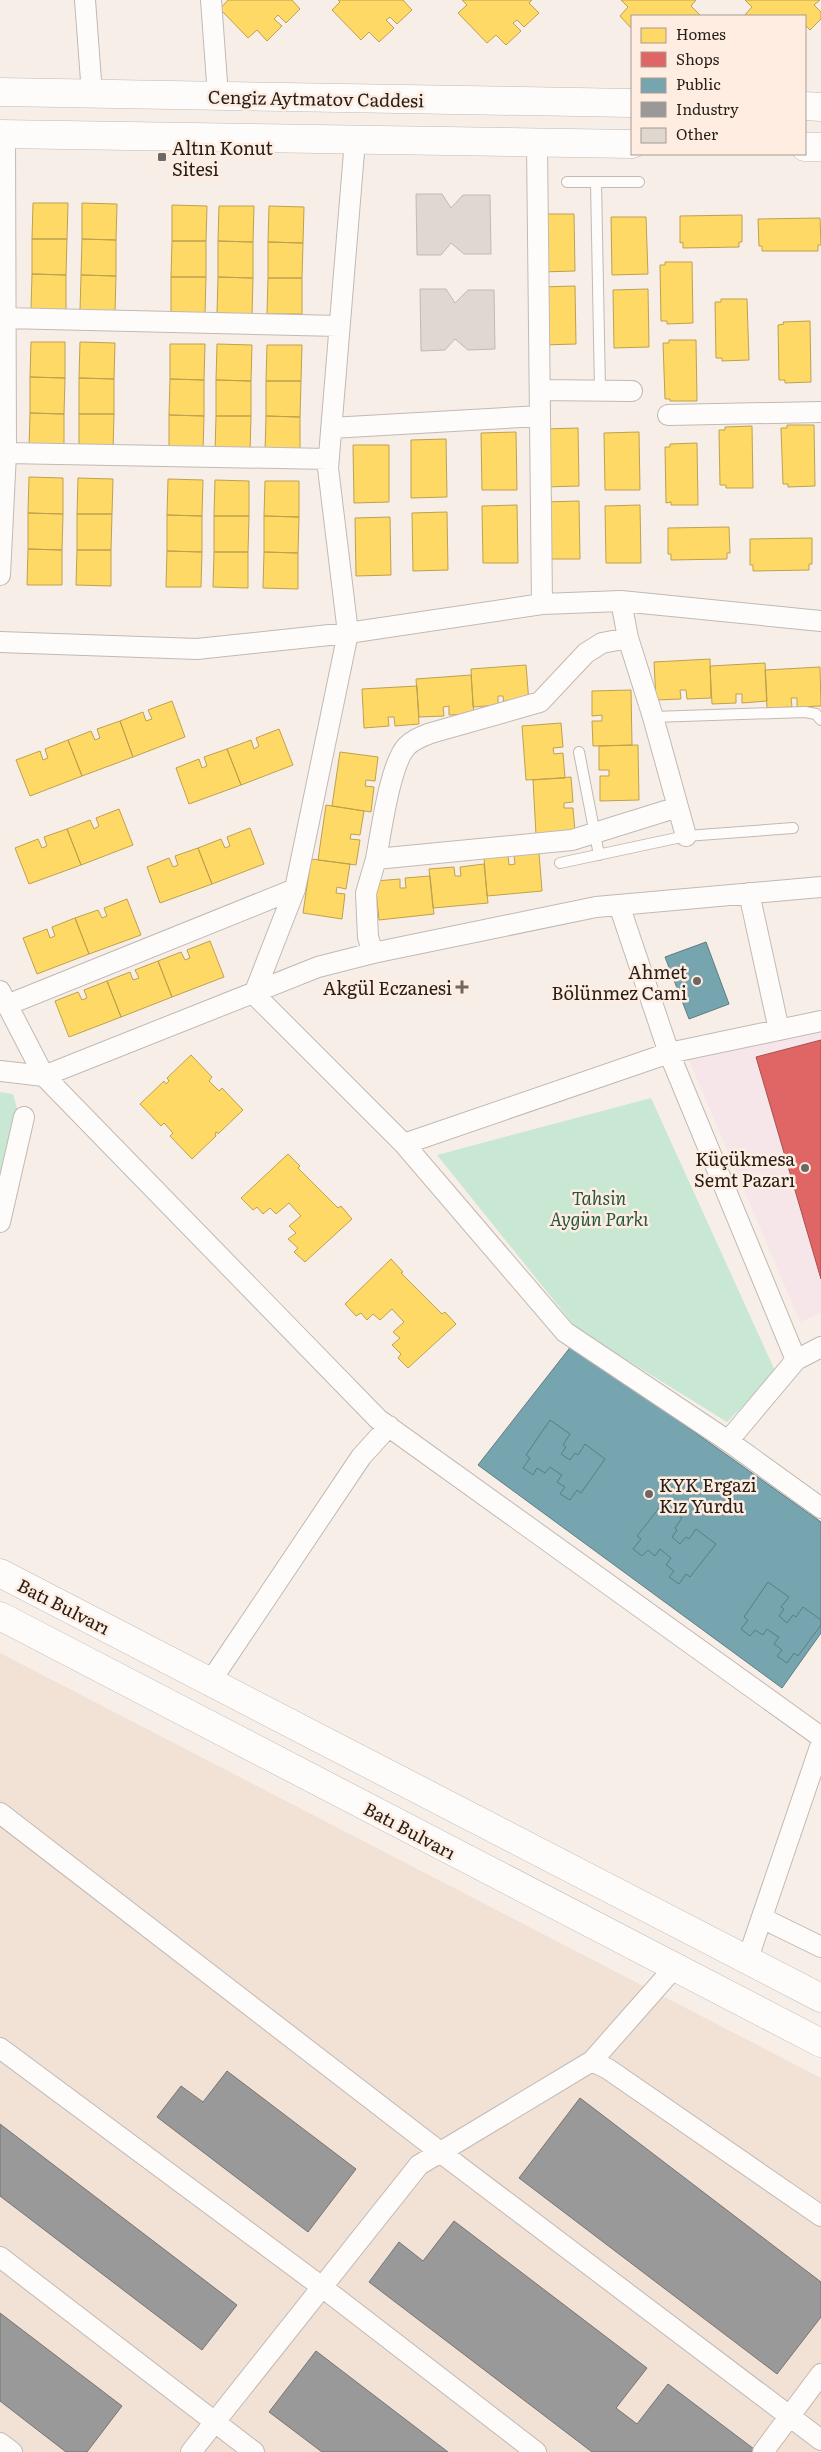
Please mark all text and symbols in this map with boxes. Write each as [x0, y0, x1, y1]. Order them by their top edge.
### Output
legend [631, 15, 806, 155]
text: Homes [676, 22, 726, 45]
text: Shops [676, 47, 719, 70]
text: Public [676, 72, 721, 95]
street label: Cengiz Aytmatov Caddesi [208, 83, 424, 113]
text: Industry [676, 97, 739, 120]
text: Other [676, 122, 718, 145]
place label: Altın Konut Sitesi [172, 134, 273, 182]
marker: Altın Konut Sitesi [156, 151, 168, 163]
place label: Ahmet Bölünmez Cami [552, 958, 688, 1006]
place label: Akgül Eczanesi [323, 974, 452, 1001]
marker: Ahmet Bölünmez Cami [691, 975, 703, 987]
marker: Akgül Eczanesi [456, 981, 468, 993]
place label: Küçükmesa Semt Pazarı [694, 1145, 795, 1193]
marker: Küçükmesa Semt Pazarı [799, 1162, 811, 1174]
park label: Tahsin Aygün Parkı [550, 1184, 649, 1232]
place label: KYK Ergazi Kız Yurdu [659, 1471, 757, 1519]
marker: KYK Ergazi Kız Yurdu [643, 1488, 655, 1500]
street label: Batı Bulvarı [13, 1571, 115, 1641]
street label: Batı Bulvarı [359, 1794, 461, 1866]

